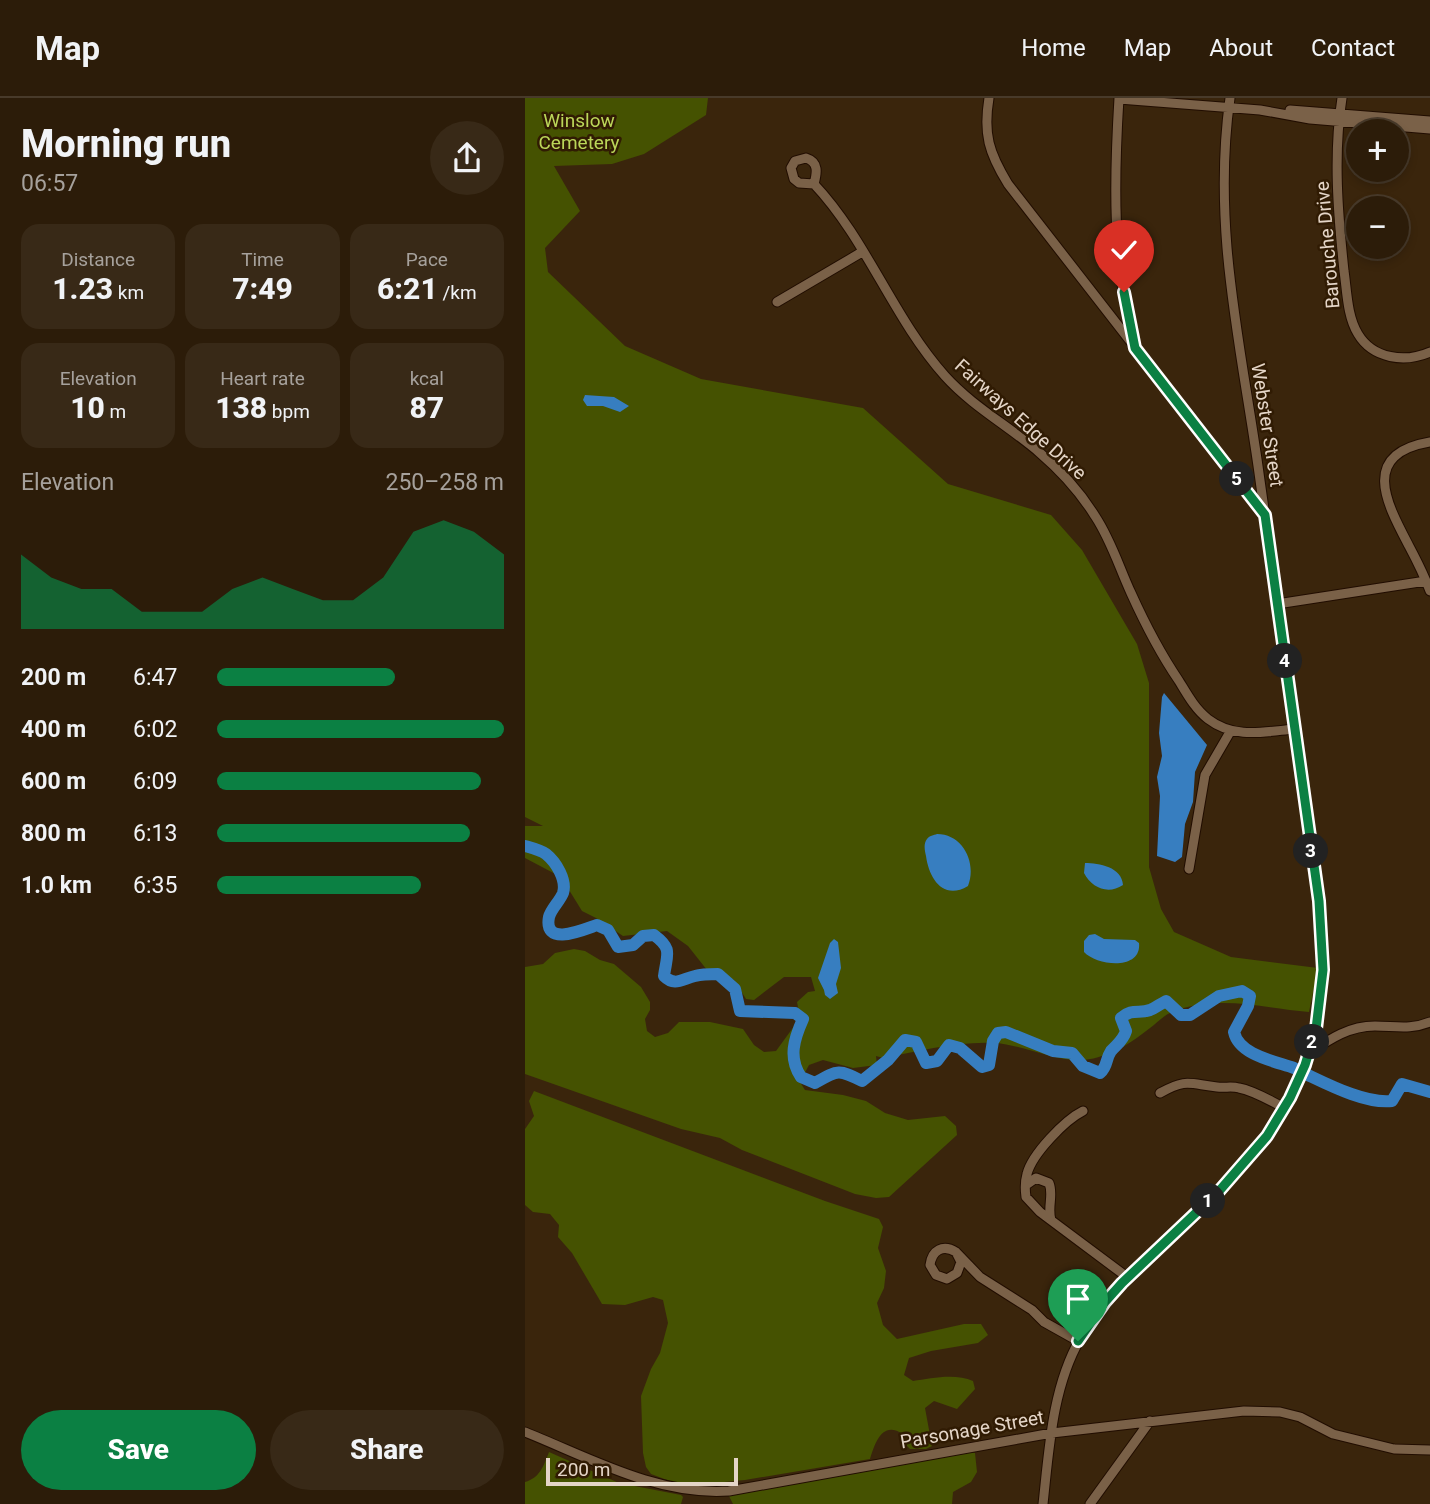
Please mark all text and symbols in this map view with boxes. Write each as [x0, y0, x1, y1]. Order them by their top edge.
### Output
text: Map [35, 29, 100, 68]
text: Home [1021, 34, 1086, 62]
text: Map [1124, 34, 1171, 62]
text: About [1209, 34, 1273, 62]
text: Contact [1311, 34, 1395, 62]
park label: Winslow Cemetery [538, 109, 620, 154]
map controls [1346, 119, 1409, 259]
button: + [1346, 119, 1409, 182]
button: share [430, 121, 504, 195]
text: Morning run [21, 122, 231, 166]
text: 06:57 [21, 170, 78, 197]
street label: Barouche Drive [1310, 180, 1345, 310]
button: − [1346, 196, 1409, 259]
pin [1094, 220, 1154, 292]
icon: check [1105, 231, 1143, 269]
text: Distance [61, 248, 135, 271]
text: Time [241, 248, 284, 271]
text: Pace [406, 248, 448, 271]
text: 1.23 [52, 271, 113, 306]
text: 7:49 [232, 271, 293, 306]
text: 6:21 [377, 271, 438, 306]
text: km [113, 281, 144, 304]
text: /km [438, 281, 477, 304]
street label: Fairways Edge Drive [950, 354, 1091, 485]
street label: Webster Street [1246, 362, 1289, 488]
text: Elevation [60, 367, 137, 390]
text: Heart rate [220, 367, 305, 390]
text: kcal [410, 367, 444, 390]
text: 10 [70, 390, 105, 425]
text: 138 [215, 390, 267, 425]
text: 87 [410, 390, 444, 425]
text: m [105, 400, 126, 423]
text: bpm [267, 400, 310, 423]
pin: 5 [1219, 462, 1255, 496]
text: 5 [1231, 467, 1242, 490]
text: Elevation [21, 469, 114, 496]
text: 250–258 m [385, 469, 504, 496]
pin: 4 [1267, 644, 1303, 678]
text: 4 [1279, 649, 1290, 672]
text: 200 m [21, 664, 86, 691]
text: 6:47 [133, 664, 177, 691]
text: 400 m [21, 716, 86, 743]
text: 6:02 [133, 716, 177, 743]
text: 600 m [21, 768, 86, 795]
text: 6:09 [133, 768, 177, 795]
text: 800 m [21, 820, 86, 847]
text: 6:13 [133, 820, 177, 847]
pin: 3 [1293, 834, 1329, 868]
text: 3 [1305, 839, 1316, 862]
text: 1.0 km [21, 872, 92, 899]
text: 6:35 [133, 872, 177, 899]
pin: 2 [1295, 1024, 1329, 1060]
text: 2 [1306, 1030, 1317, 1053]
pin: 1 [1191, 1184, 1225, 1218]
text: 1 [1202, 1189, 1213, 1212]
pin [1048, 1269, 1108, 1341]
icon: arrive [1059, 1280, 1097, 1318]
street label: Parsonage Street [898, 1406, 1046, 1453]
button: Save [21, 1410, 256, 1490]
button: Share [270, 1410, 504, 1490]
scale bar [546, 1455, 739, 1487]
text: 200 m [557, 1458, 610, 1481]

